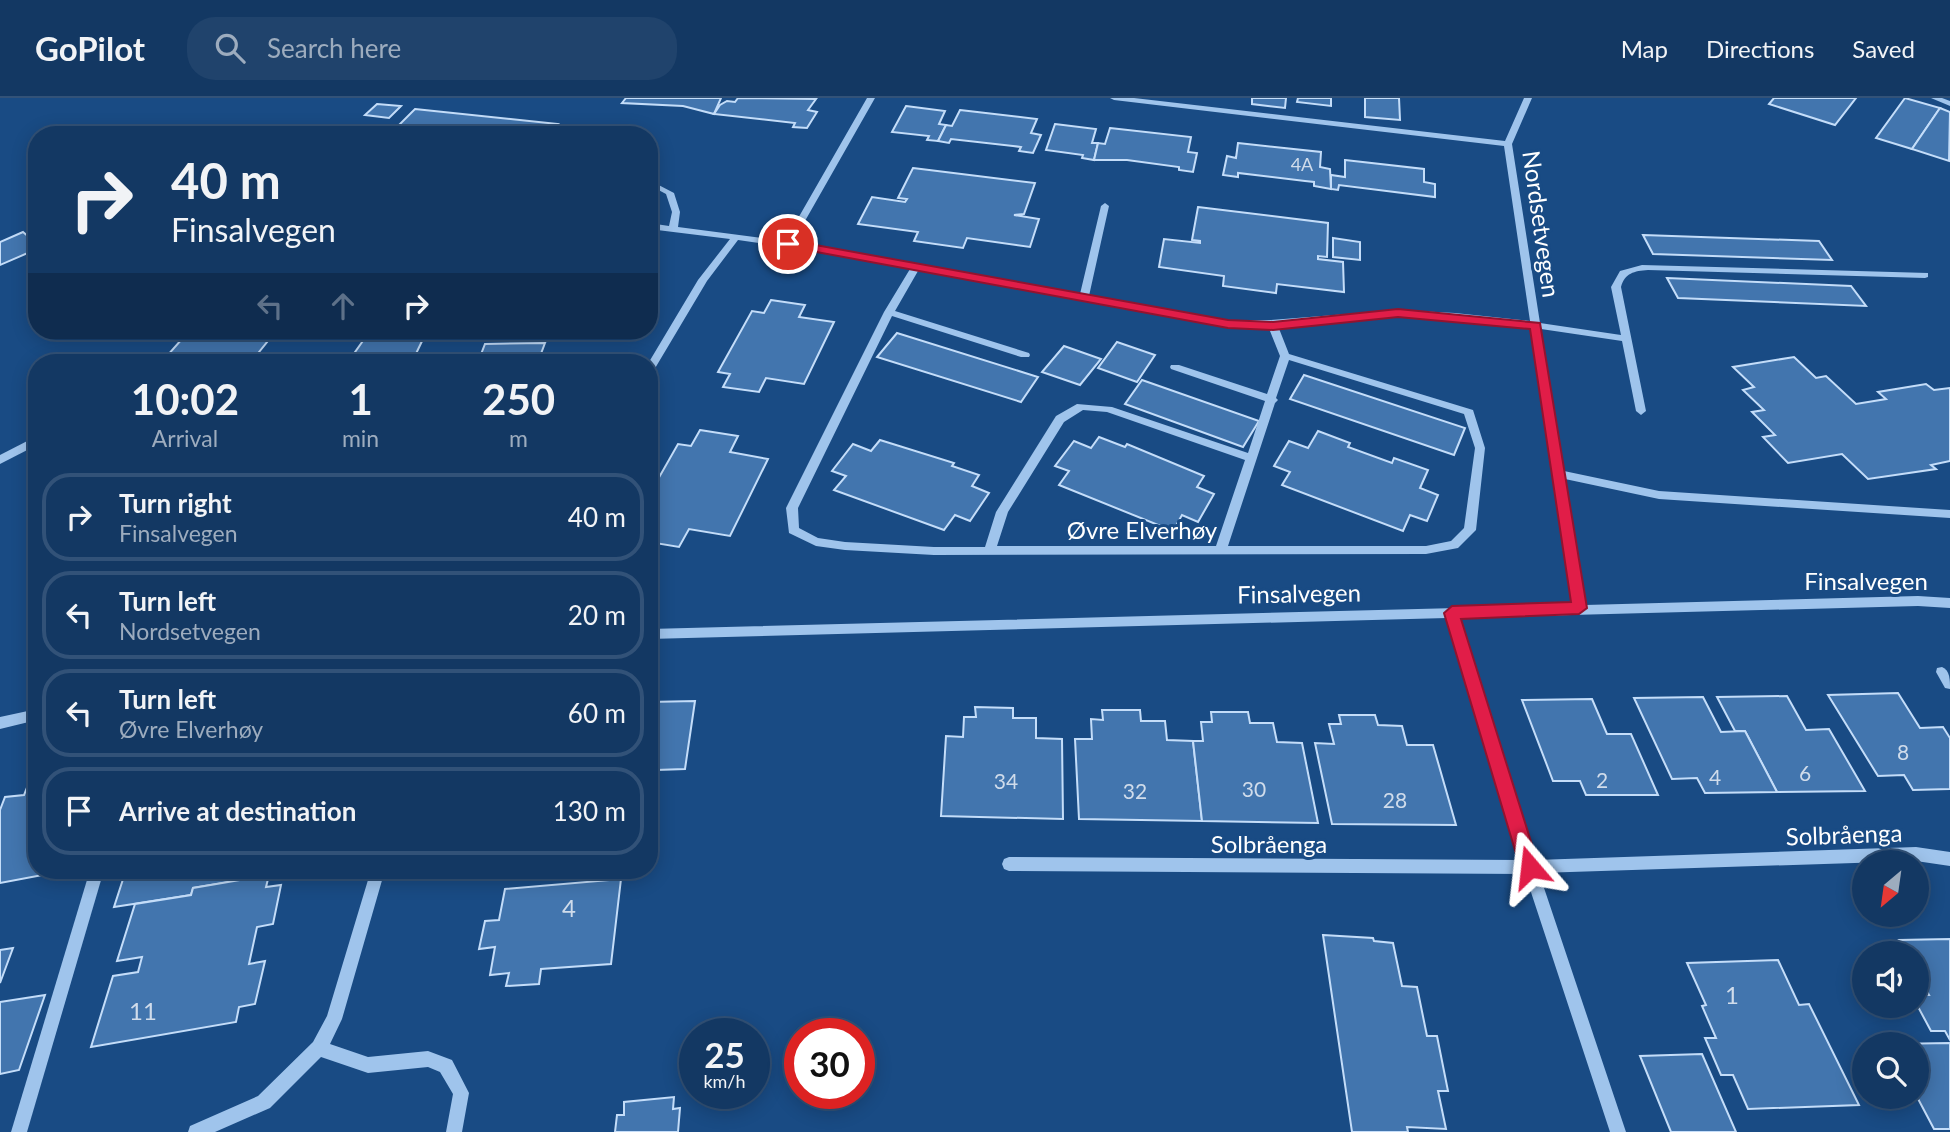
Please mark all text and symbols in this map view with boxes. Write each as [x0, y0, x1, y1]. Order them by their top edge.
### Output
search box [187, 17, 677, 80]
text: GoPilot [35, 28, 145, 68]
icon: search [211, 29, 249, 67]
text: Search here [267, 32, 401, 64]
text: Map [1621, 34, 1668, 63]
text: Directions [1706, 34, 1814, 63]
text: Saved [1852, 34, 1915, 63]
street label: Nordsetvegen [1517, 149, 1567, 299]
text: 40 m [171, 151, 281, 209]
house number: 4A [1291, 153, 1314, 175]
icon: right [56, 154, 147, 245]
text: Finsalvegen [171, 210, 336, 249]
pin [758, 214, 818, 274]
icon: arrive [769, 225, 807, 263]
icon: left [251, 287, 289, 325]
icon: ahead [324, 287, 362, 325]
icon: right [397, 287, 435, 325]
text: 10:02 [131, 374, 239, 424]
text: 1 [348, 374, 373, 424]
text: 250 [482, 374, 555, 424]
text: Arrival [152, 424, 218, 452]
text: min [342, 424, 379, 452]
text: m [509, 424, 528, 452]
text: Turn right [119, 487, 232, 519]
icon: right [60, 498, 98, 536]
text: 40 m [568, 501, 626, 533]
street label: Øvre Elverhøy [1067, 515, 1218, 544]
text: Finsalvegen [119, 519, 238, 547]
street label: Finsalvegen [1804, 566, 1928, 595]
street label: Finsalvegen [1237, 577, 1361, 609]
text: Turn left [119, 585, 216, 617]
icon: left [60, 596, 98, 634]
text: 20 m [568, 599, 626, 631]
text: Nordsetvegen [119, 617, 261, 645]
text: Turn left [119, 683, 216, 715]
icon: left [60, 694, 98, 732]
text: 60 m [568, 697, 626, 729]
text: Øvre Elverhøy [119, 715, 263, 743]
house number: 8 [1897, 739, 1909, 764]
house number: 6 [1799, 760, 1811, 785]
house number: 4 [1709, 764, 1721, 789]
house number: 2 [1596, 767, 1608, 792]
house number: 34 [994, 768, 1018, 793]
house number: 30 [1242, 776, 1266, 801]
house number: 32 [1123, 778, 1147, 803]
house number: 28 [1383, 787, 1407, 812]
icon: arrive [60, 792, 98, 830]
text: Arrive at destination [119, 795, 356, 827]
text: 130 m [553, 795, 626, 827]
street label: Solbråenga [1785, 817, 1903, 851]
street label: Solbråenga [1211, 829, 1327, 858]
position arrow [1493, 830, 1567, 904]
north arrow [1852, 850, 1928, 928]
map controls [1852, 850, 1929, 1109]
house number: 4 [562, 893, 576, 922]
button: sound [1852, 941, 1929, 1018]
house number: 1 [1725, 980, 1739, 1009]
house number: 11 [129, 996, 157, 1025]
speed limit sign: 30 [784, 1018, 875, 1109]
button: search [1852, 1032, 1929, 1109]
text: 25 [704, 1033, 745, 1075]
text: km/h [703, 1070, 746, 1092]

